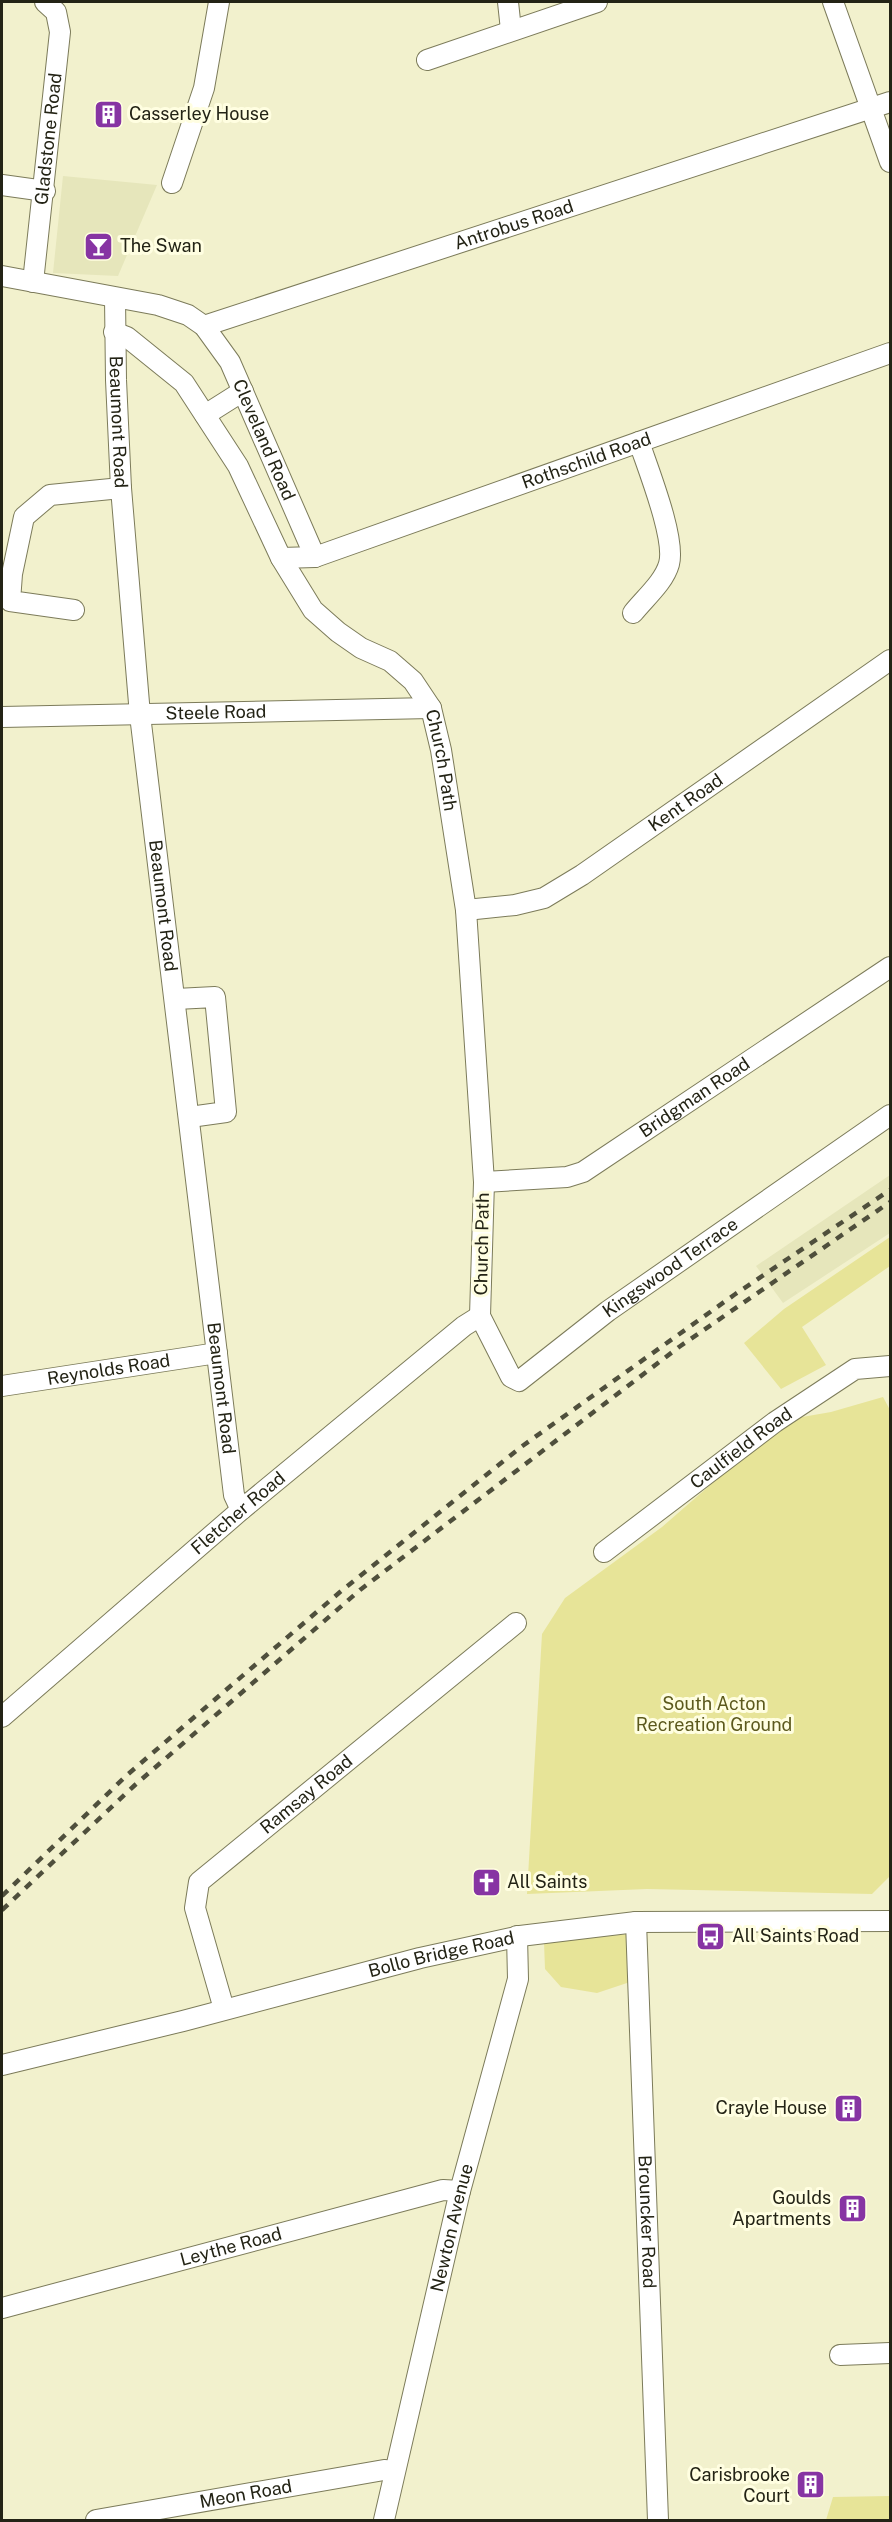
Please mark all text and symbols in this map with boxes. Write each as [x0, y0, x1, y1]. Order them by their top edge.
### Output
street label: Gladstone Road [30, 72, 66, 206]
building icon: Casserley House [92, 98, 124, 130]
place label: Casserley House [129, 103, 269, 124]
street label: Antrobus Road [451, 195, 576, 254]
bar icon: The Swan [83, 230, 115, 262]
place label: The Swan [120, 235, 202, 256]
street label: Beaumont Road [106, 356, 132, 489]
street label: Cleveland Road [229, 376, 300, 503]
street label: Rothschild Road [519, 428, 654, 493]
street label: Steele Road [165, 700, 267, 724]
street label: Church Path [422, 707, 461, 812]
street label: Kent Road [644, 769, 727, 835]
street label: Beaumont Road [145, 839, 182, 973]
street label: Bridgman Road [635, 1053, 753, 1142]
street label: Church Path [470, 1192, 493, 1296]
street label: Kingswood Terrace [598, 1213, 742, 1322]
street label: Beaumont Road [203, 1321, 240, 1455]
street label: Reynolds Road [46, 1349, 172, 1389]
street label: Caulfield Road [686, 1403, 796, 1493]
street label: Fletcher Road [187, 1467, 289, 1558]
park label: South Acton Recreation Ground [636, 1693, 792, 1735]
street label: Ramsay Road [256, 1750, 356, 1838]
church icon: All Saints [470, 1866, 502, 1898]
place label: All Saints [507, 1871, 587, 1892]
bus stop icon: All Saints Road [695, 1920, 727, 1952]
place label: All Saints Road [732, 1925, 859, 1946]
street label: Bollo Bridge Road [366, 1927, 516, 1981]
building icon: Crayle House [832, 2092, 864, 2124]
place label: Crayle House [716, 2097, 827, 2118]
street label: Brouncker Road [635, 2155, 660, 2289]
street label: Newton Avenue [426, 2161, 477, 2294]
place label: Goulds Apartments [732, 2187, 831, 2229]
building icon: Goulds Apartments [836, 2192, 868, 2224]
street label: Leythe Road [178, 2223, 284, 2270]
place label: Carisbrooke Court [689, 2464, 790, 2506]
building icon: Carisbrooke Court [795, 2469, 827, 2501]
street label: Meon Road [198, 2475, 294, 2512]

